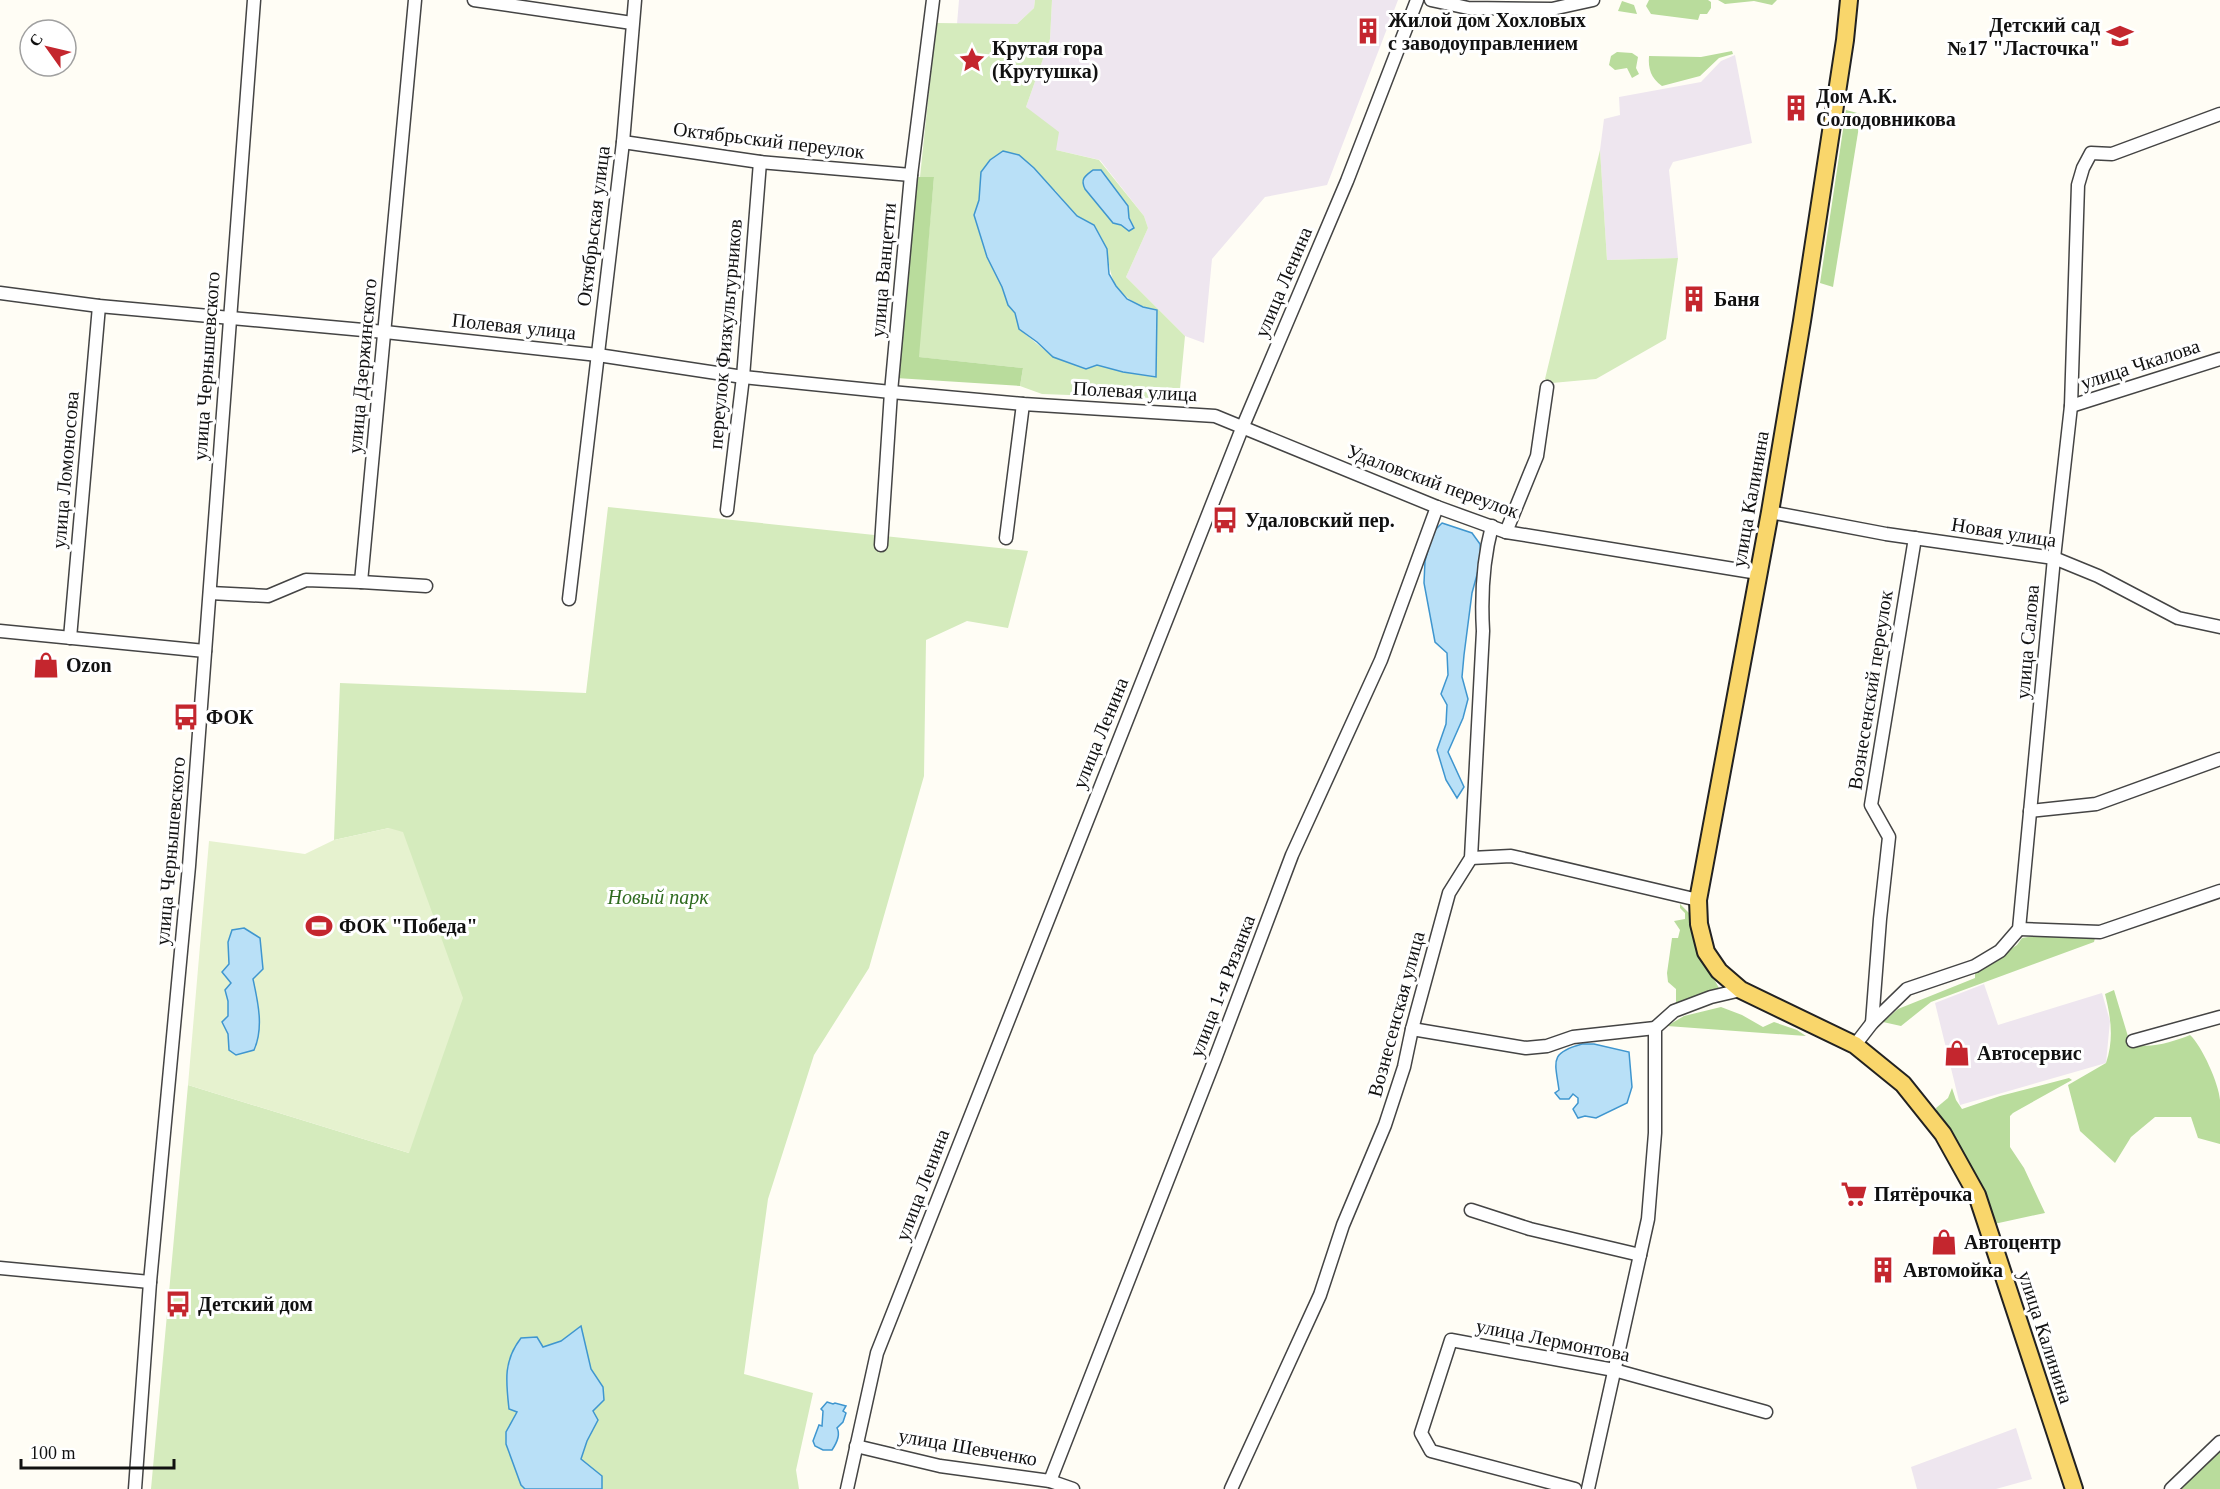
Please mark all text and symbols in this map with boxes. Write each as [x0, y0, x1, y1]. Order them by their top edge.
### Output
place label: Жилой дом Хохловых с заводоуправлением [1388, 9, 1586, 55]
place label: Детский сад №17 "Ласточка" [1947, 14, 2100, 59]
building icon: Жилой дом Хохловых с заводоуправлением [1353, 16, 1383, 46]
north arrow [18, 18, 78, 78]
school or university icon: Детский сад №17 "Ласточка" [2105, 21, 2135, 51]
text: С [26, 30, 46, 49]
place label: Крутая гора (Крутушка) [992, 37, 1103, 83]
place icon: Крутая гора (Крутушка) [957, 45, 987, 75]
place label: Дом А.К. Солодовникова [1816, 85, 1956, 130]
building icon: Дом А.К. Солодовникова [1781, 93, 1811, 123]
street label: Октябрьский переулок [672, 117, 866, 164]
street label: Октябрьская улица [572, 144, 615, 308]
street label: улица Ванцетти [866, 201, 901, 338]
street label: переулок Физкультурников [704, 218, 747, 450]
street label: улица Ленина [1250, 223, 1317, 341]
street label: улица Чернышевского [188, 271, 225, 461]
street label: улица Дзержинского [343, 277, 382, 455]
building icon: Баня [1679, 284, 1709, 314]
place label: Баня [1714, 288, 1760, 310]
street label: Полевая улица [451, 309, 577, 344]
street label: улица Чкалова [2078, 334, 2203, 395]
street label: Полевая улица [1072, 377, 1198, 406]
street label: улица Ломоносова [47, 390, 84, 550]
street label: улица Калинина [1727, 429, 1774, 569]
street label: Удаловский переулок [1344, 440, 1522, 523]
bus stop icon: Удаловский пер. [1210, 505, 1240, 535]
place label: Удаловский пер. [1245, 509, 1395, 532]
street label: Новая улица [1950, 513, 2058, 552]
street label: улица Салова [2011, 584, 2044, 700]
street label: Вознесенский переулок [1843, 588, 1898, 792]
shop icon: Ozon [31, 650, 61, 680]
place label: Ozon [66, 654, 112, 676]
street label: улица Ленина [1068, 674, 1133, 792]
bus stop icon: ФОК [171, 702, 201, 732]
place label: ФОК [206, 706, 254, 728]
street label: улица Чернышевского [151, 756, 190, 946]
park label: Новый парк [606, 886, 709, 909]
sports icon: ФОК "Победа" [304, 911, 334, 941]
street label: улица 1-я Рязанка [1185, 912, 1260, 1061]
place label: ФОК "Победа" [339, 915, 478, 937]
street label: Вознесенская улица [1363, 929, 1430, 1100]
shop icon: Автосервис [1942, 1038, 1972, 1068]
place label: Автосервис [1977, 1042, 2082, 1065]
street label: улица Ленина [891, 1126, 954, 1244]
supermarket icon: Пятёрочка [1839, 1179, 1869, 1209]
place label: Пятёрочка [1874, 1183, 1972, 1206]
shop icon: Автоцентр [1929, 1227, 1959, 1257]
place label: Автоцентр [1964, 1231, 2061, 1254]
building icon: Автомойка [1868, 1255, 1898, 1285]
place label: Автомойка [1903, 1259, 2003, 1281]
street label: улица Калинина [2013, 1268, 2078, 1407]
bus stop icon: Детский дом [163, 1289, 193, 1319]
place label: Детский дом [198, 1293, 313, 1316]
street label: улица Лермонтова [1474, 1314, 1632, 1367]
street label: улица Шевченко [897, 1424, 1039, 1471]
scale bar [21, 1432, 174, 1470]
text: 100 m [30, 1443, 76, 1463]

